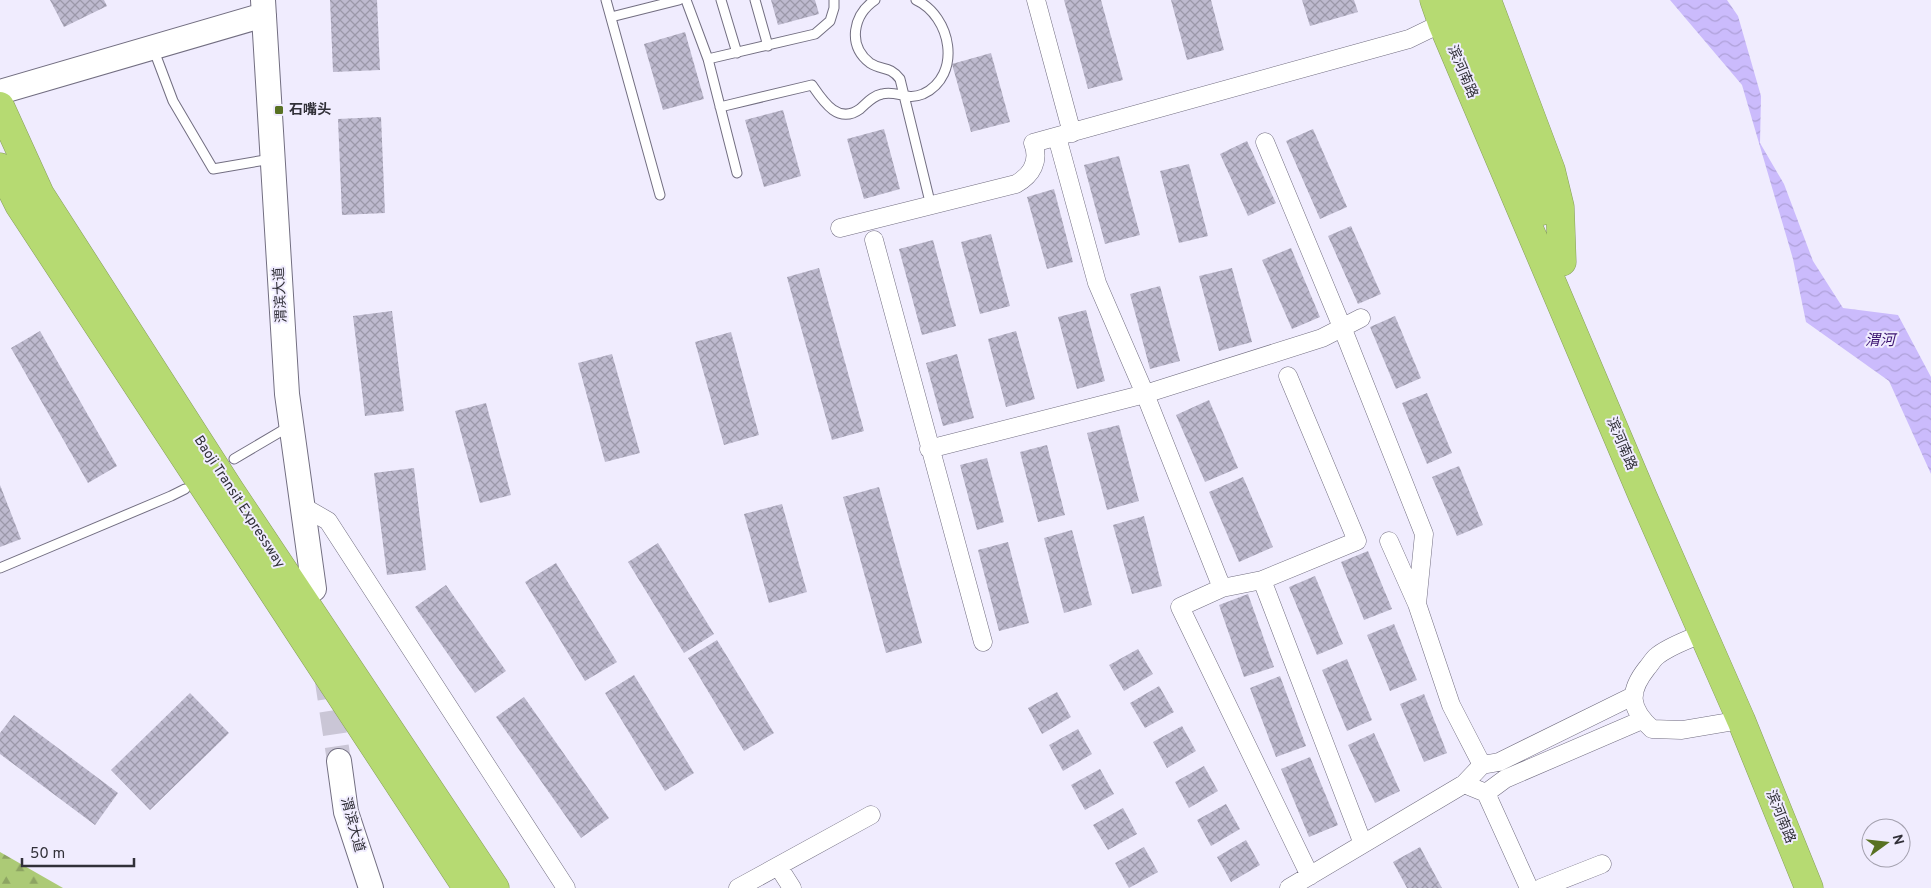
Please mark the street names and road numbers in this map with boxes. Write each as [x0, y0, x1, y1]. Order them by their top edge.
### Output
street label: 滨河南路 [1443, 43, 1481, 101]
street label: 渭滨大道 [271, 267, 291, 323]
street label: 滨河南路 [1602, 415, 1640, 473]
street label: Baoji Transit Expressway [190, 433, 288, 571]
street label: 滨河南路 [1762, 788, 1798, 846]
street label: 渭滨大道 [337, 796, 367, 854]

